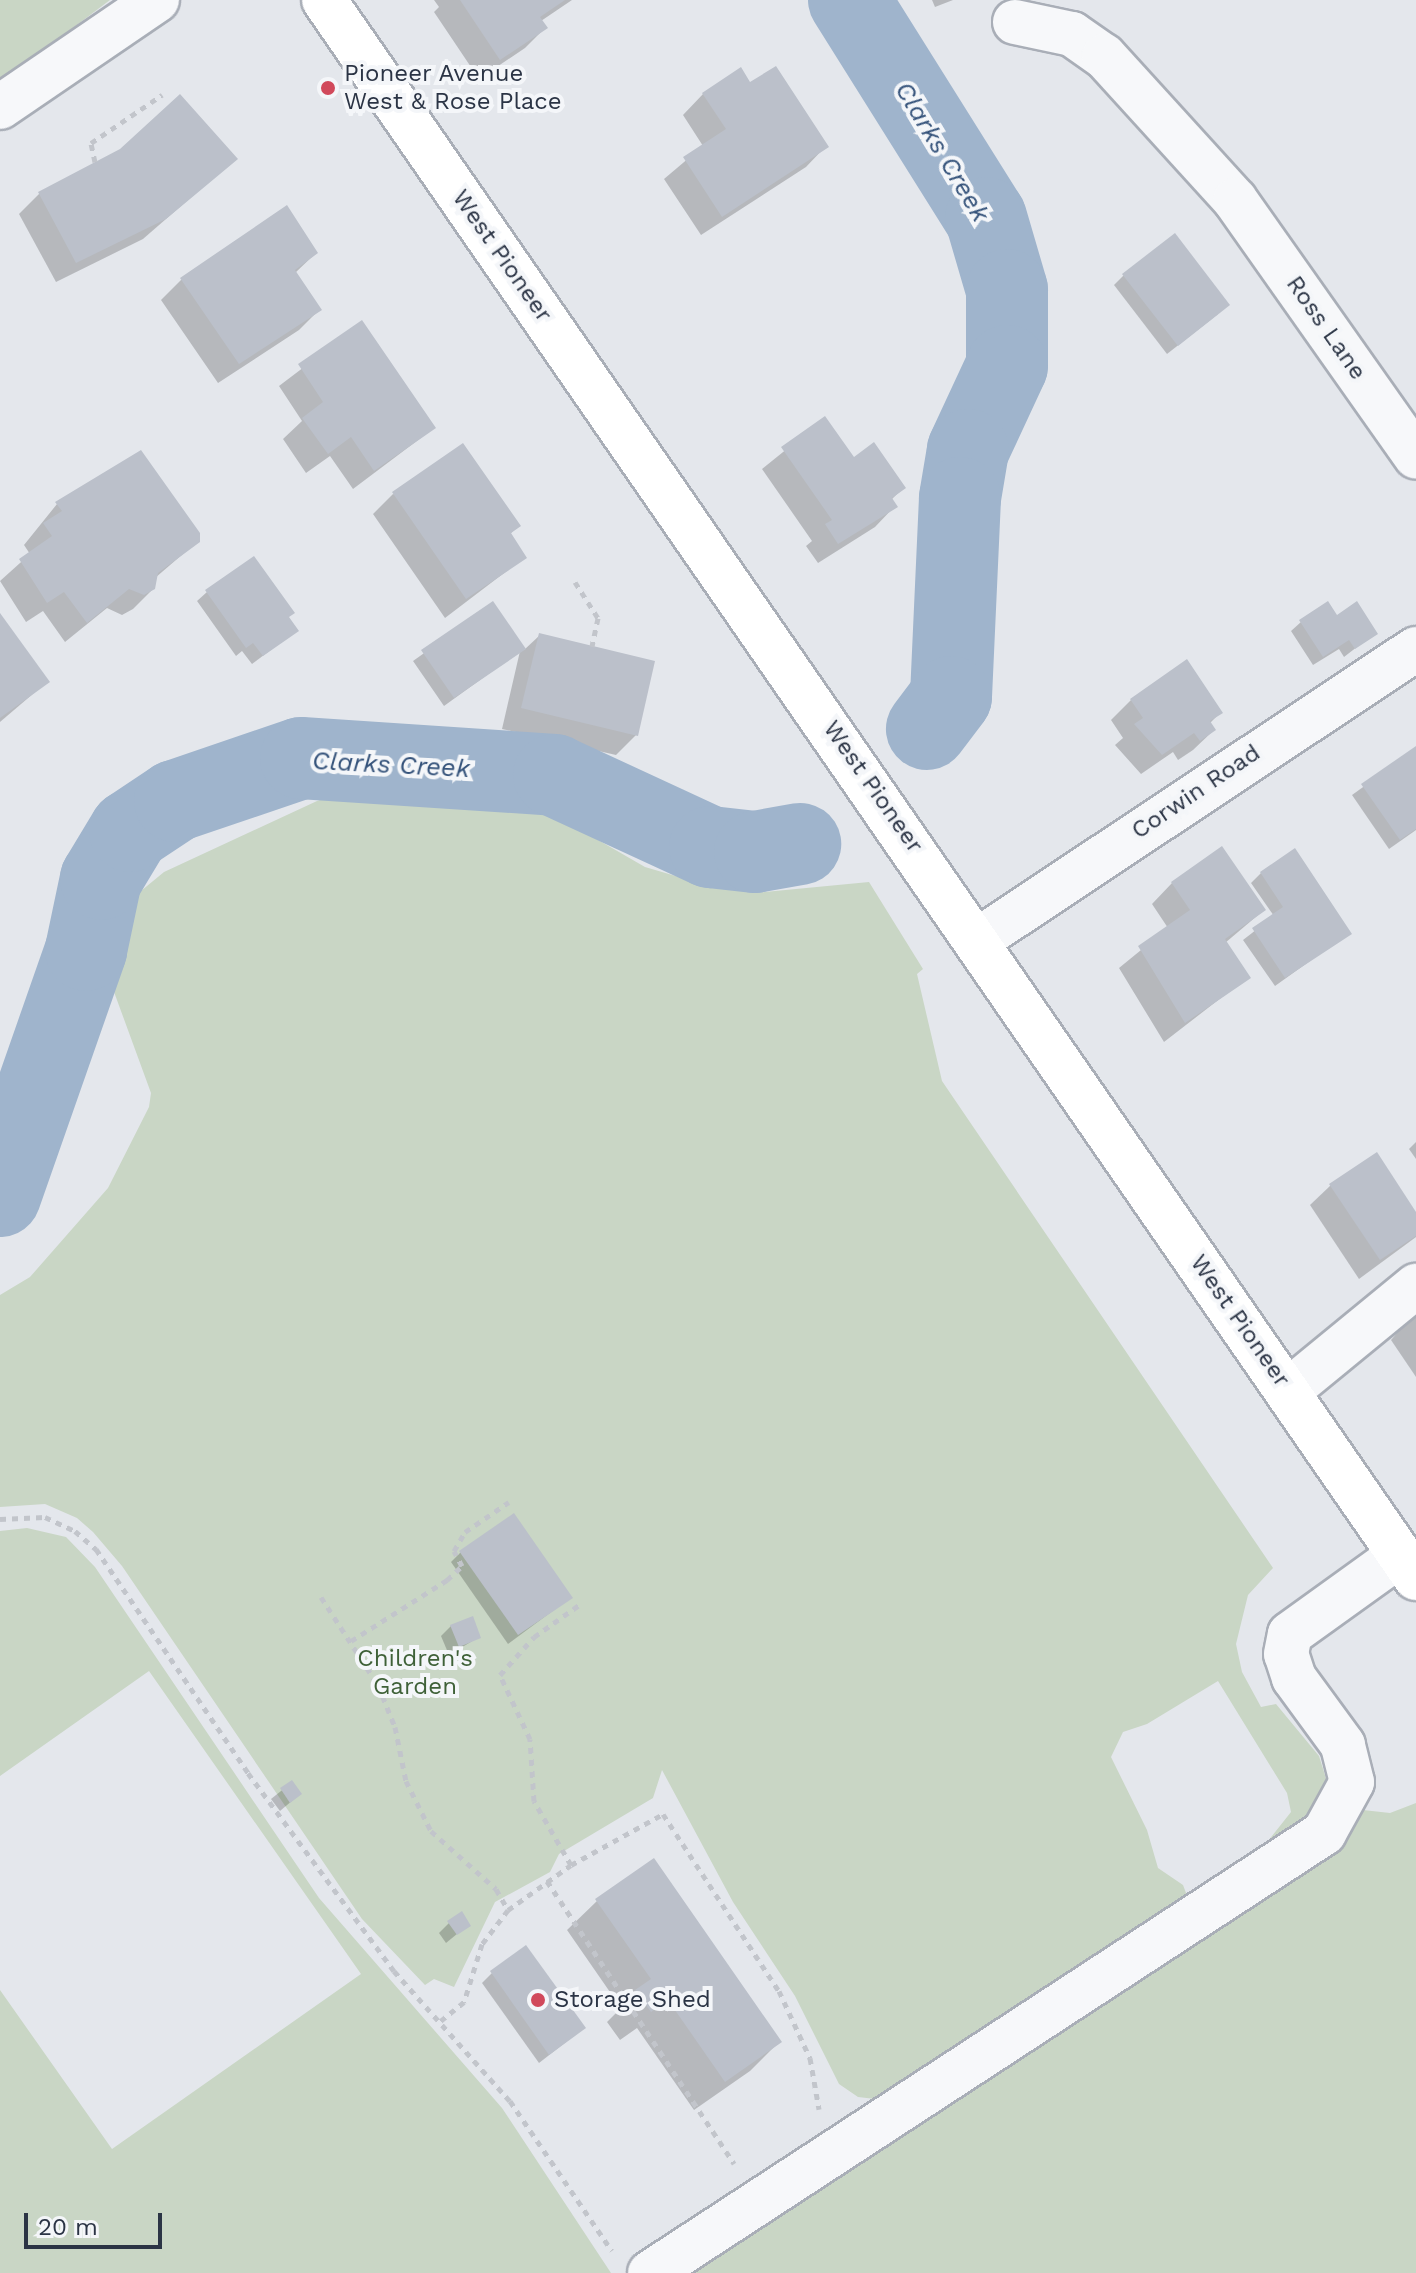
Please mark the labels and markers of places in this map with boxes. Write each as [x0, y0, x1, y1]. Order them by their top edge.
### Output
place label: Pioneer Avenue West & Rose Place [344, 60, 562, 116]
marker: Pioneer Avenue West & Rose Place [319, 79, 337, 97]
place label: Storage Shed [554, 1986, 711, 2014]
marker: Storage Shed [529, 1991, 547, 2009]

